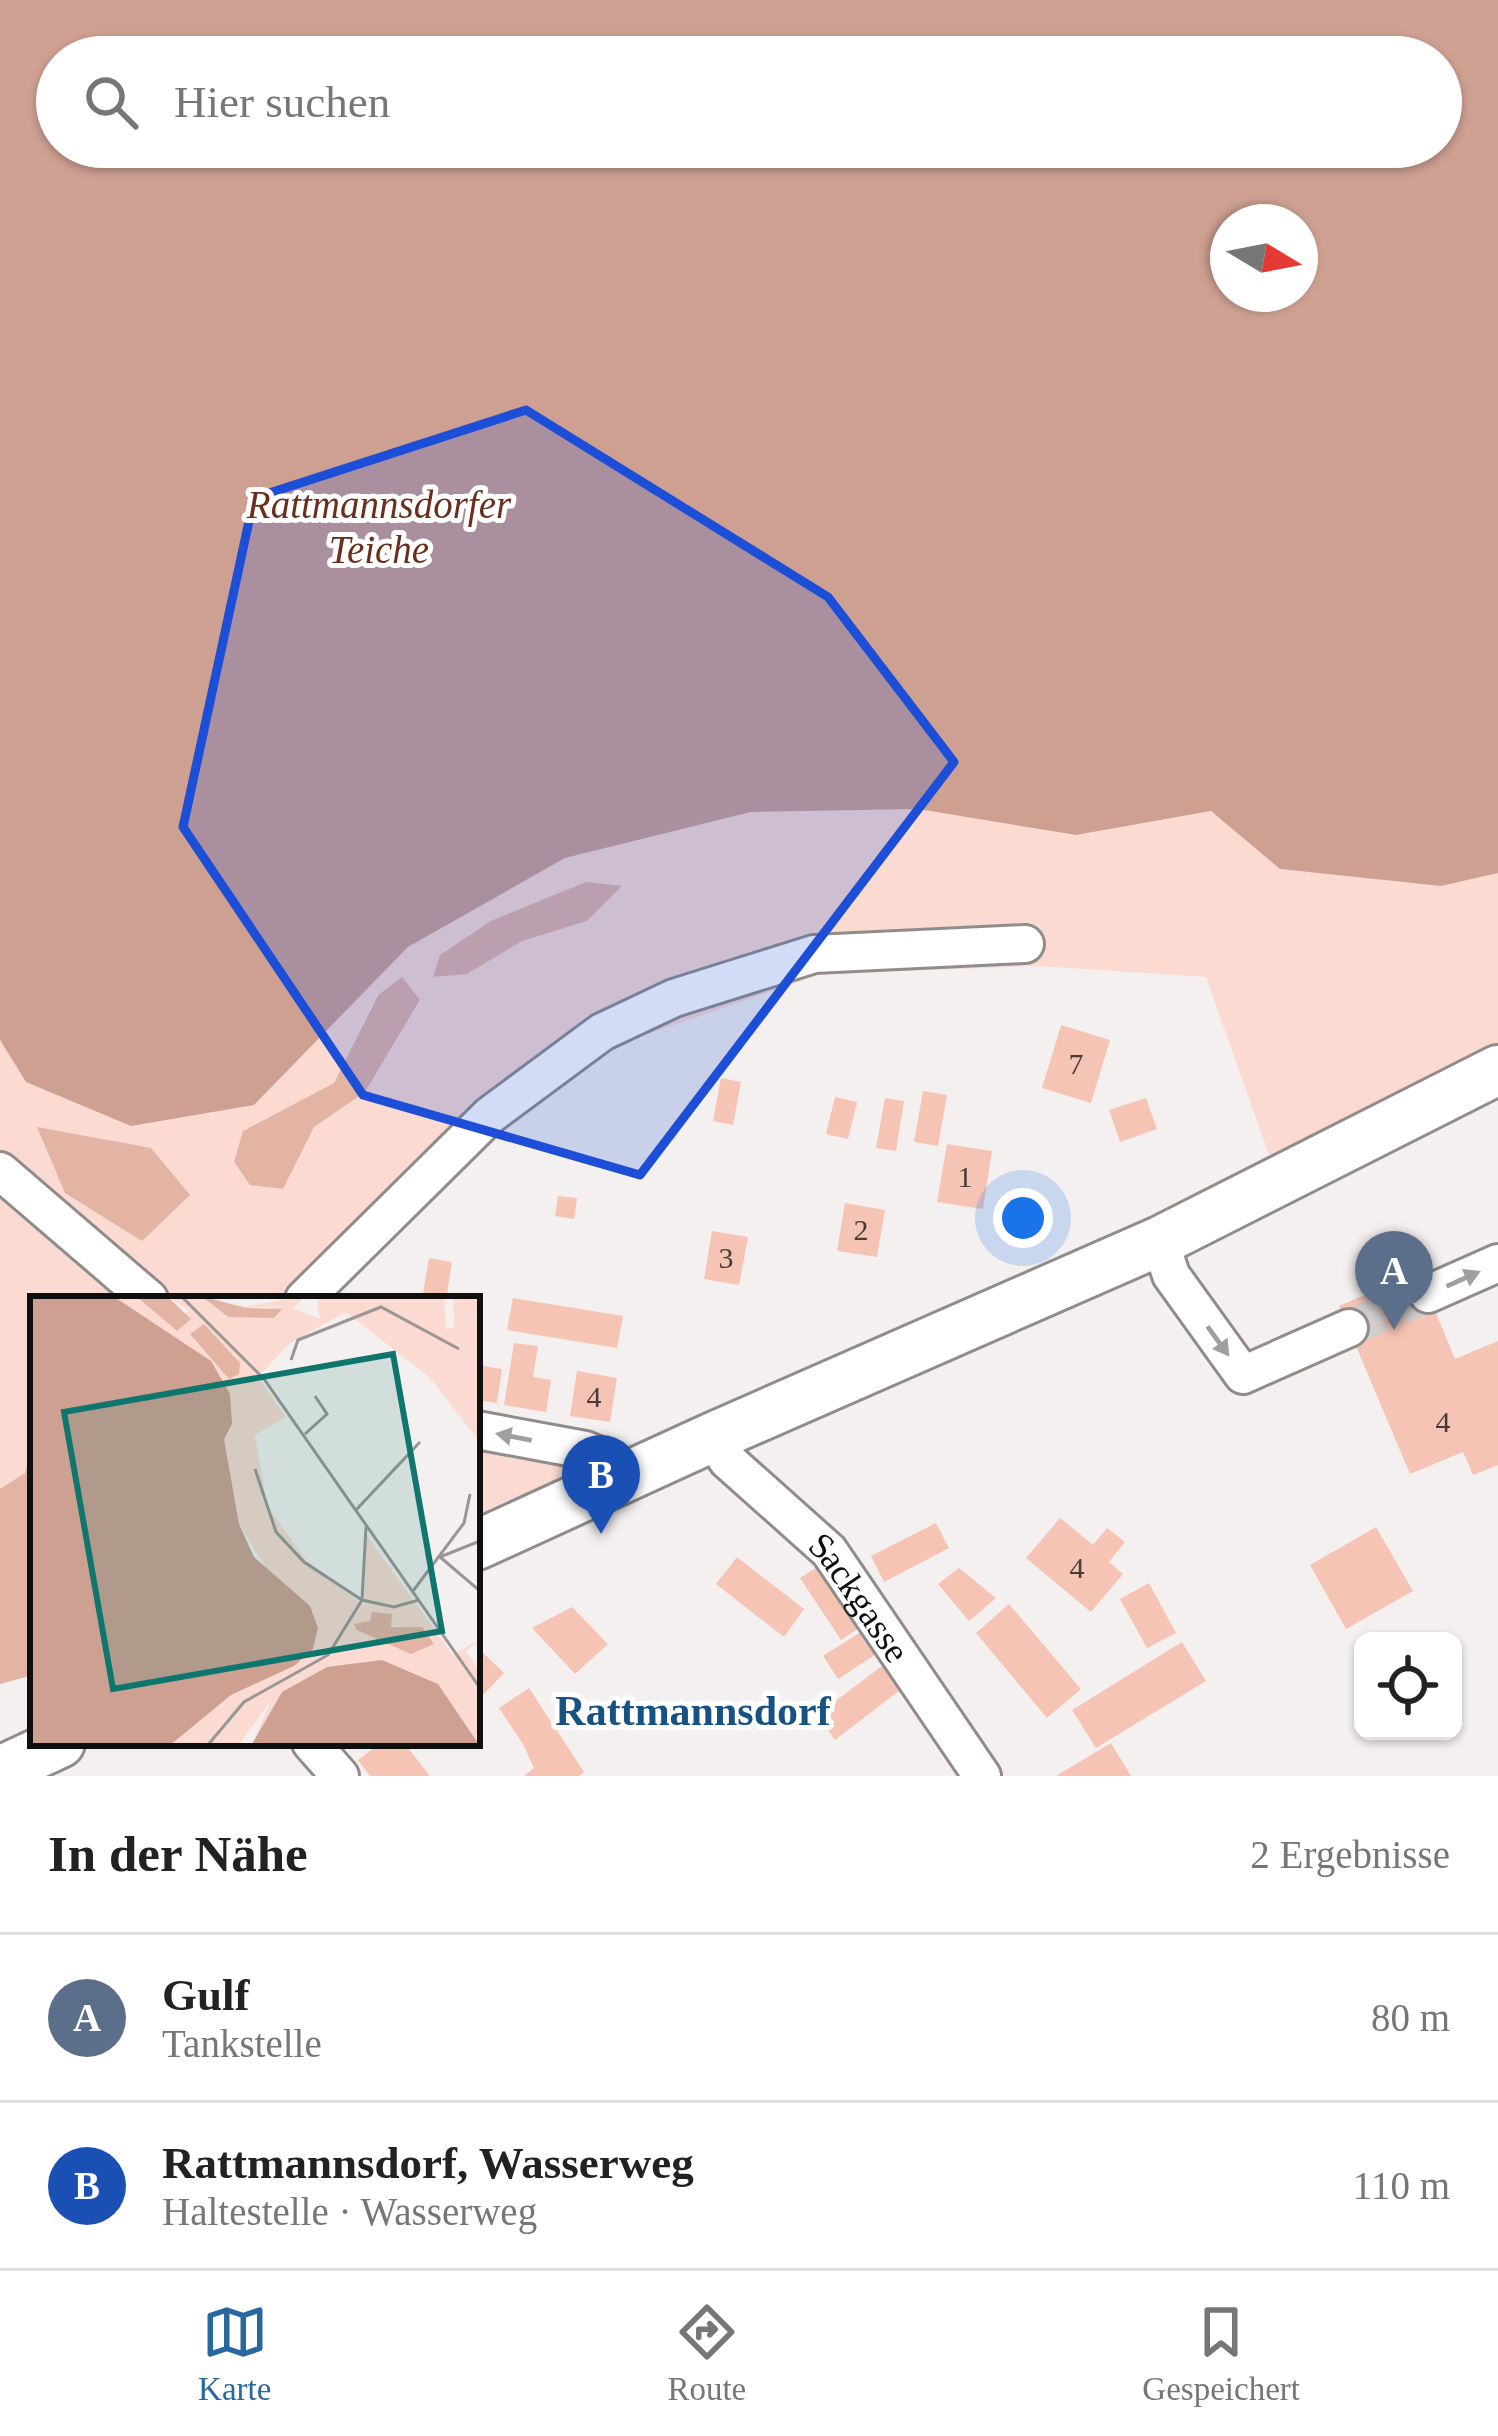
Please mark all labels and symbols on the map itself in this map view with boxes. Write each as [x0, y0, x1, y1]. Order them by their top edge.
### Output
north arrow [1210, 204, 1318, 312]
water label: Rattmannsdorfer Teiche [246, 483, 512, 571]
house number: 7 [1069, 1047, 1084, 1080]
house number: 1 [958, 1160, 973, 1193]
your location [993, 1188, 1053, 1248]
house number: 2 [854, 1213, 869, 1246]
pin: A [1355, 1231, 1433, 1330]
house number: 3 [719, 1241, 734, 1274]
one-way arrow [1446, 1268, 1481, 1288]
inset map [30, 1296, 480, 1746]
one-way arrow [1206, 1325, 1230, 1357]
house number: 4 [587, 1380, 602, 1413]
house number: 4 [1436, 1405, 1451, 1438]
one-way arrow [495, 1427, 533, 1446]
pin: B [562, 1435, 640, 1534]
street label: Sackgasse [801, 1524, 917, 1670]
house number: 4 [1070, 1551, 1085, 1584]
district label: Rattmannsdorf [555, 1688, 832, 1734]

